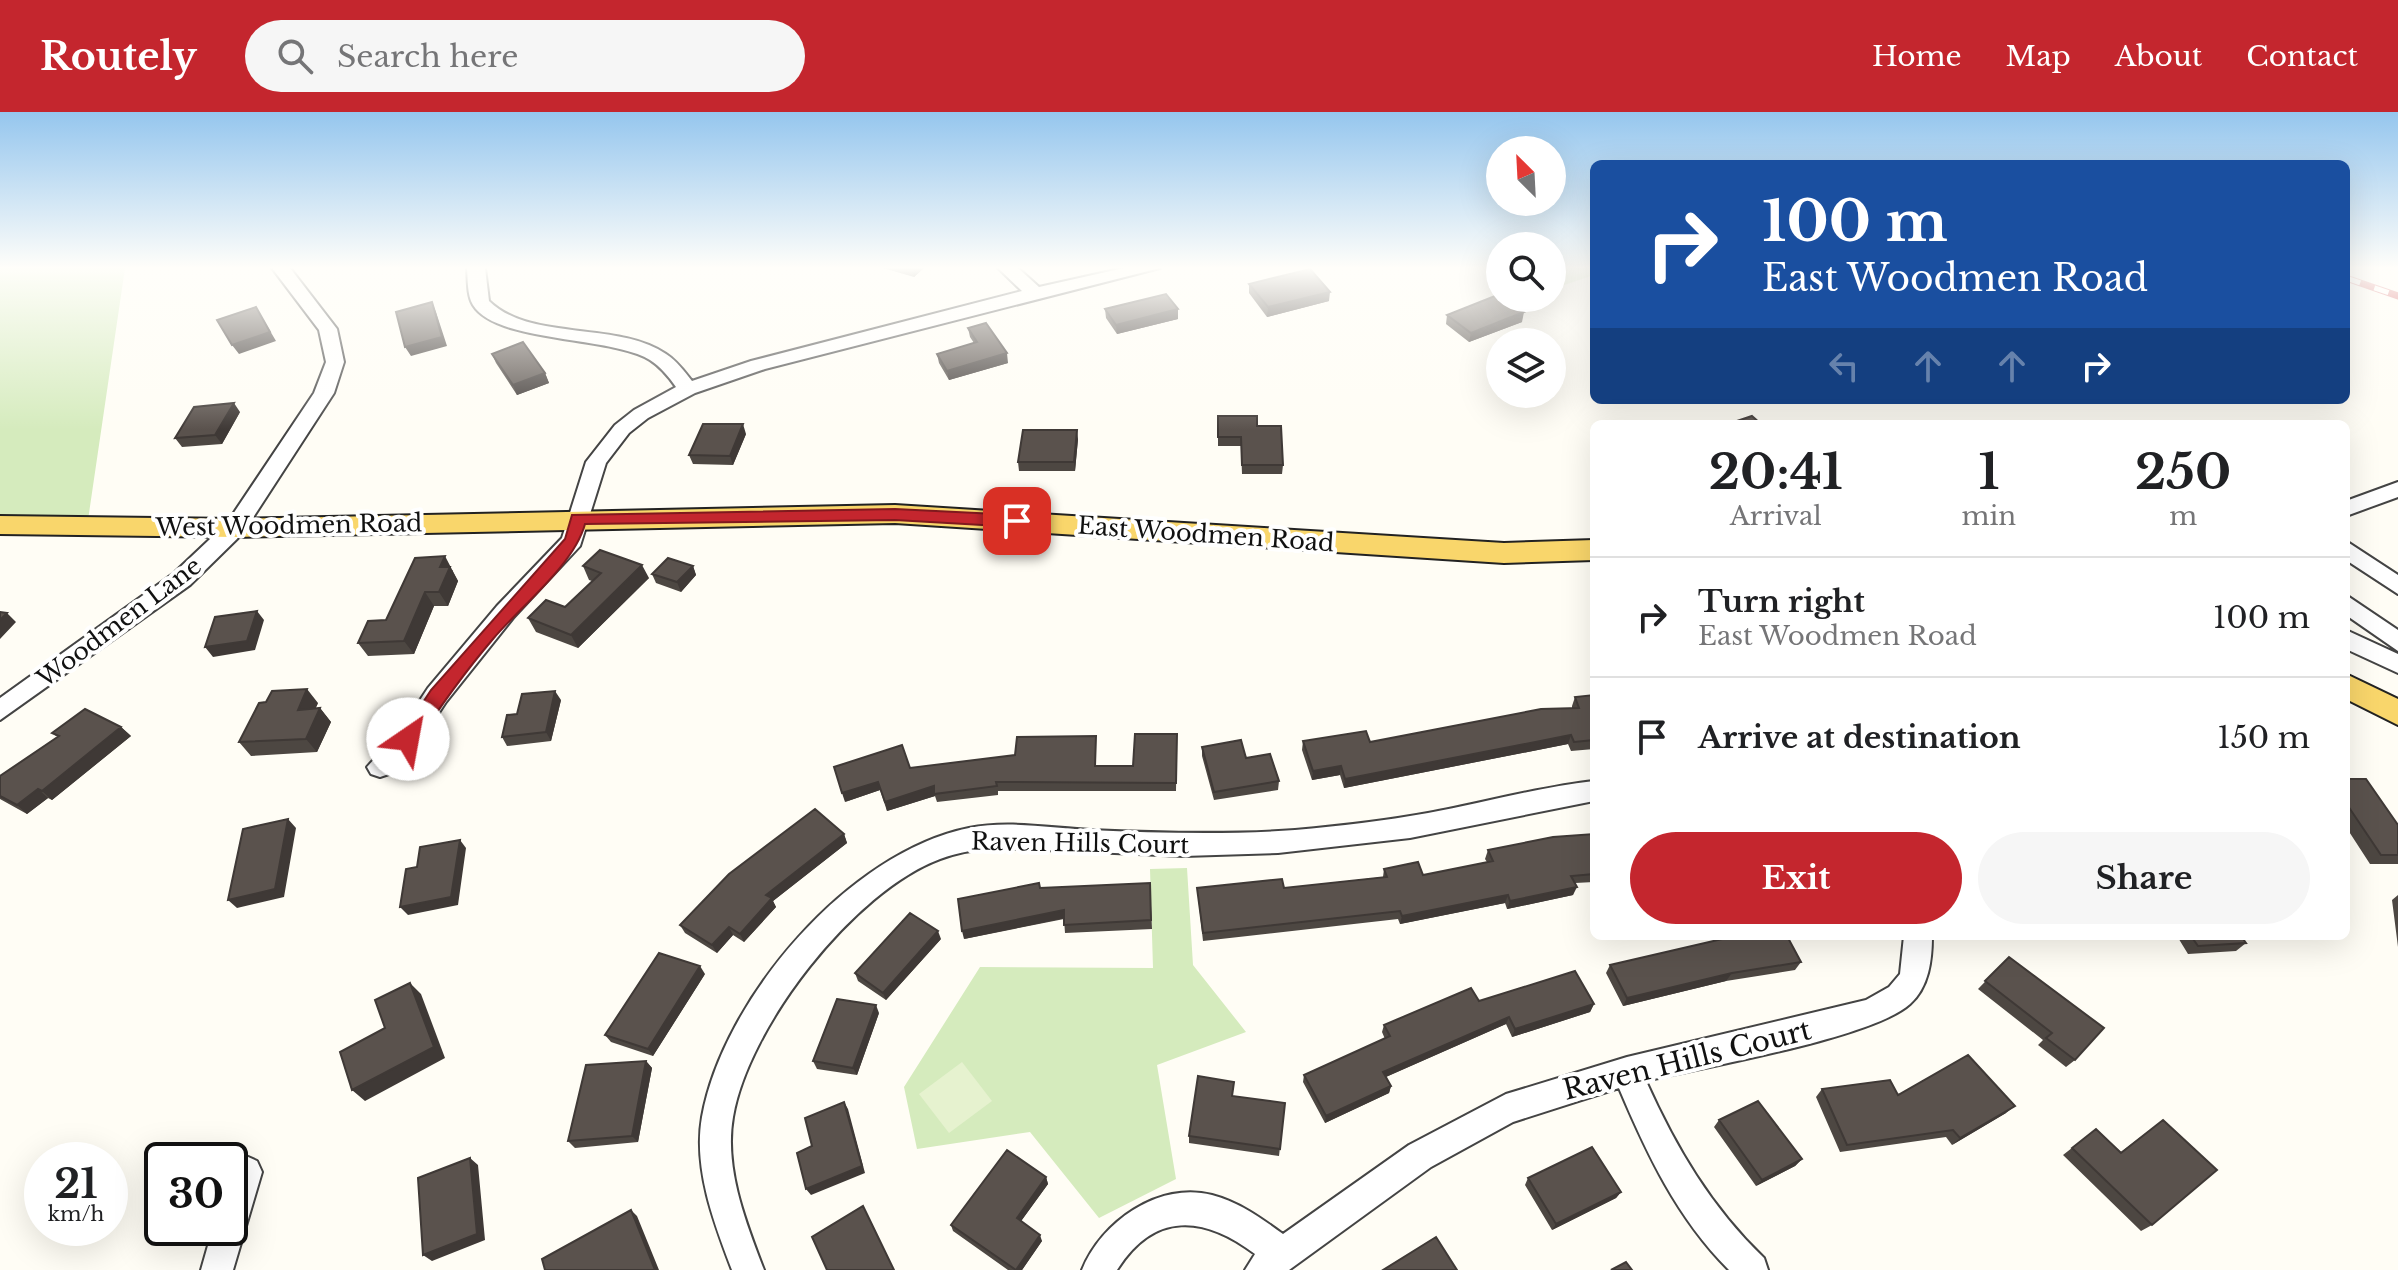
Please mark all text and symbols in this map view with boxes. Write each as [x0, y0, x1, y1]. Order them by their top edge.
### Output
search box [245, 20, 805, 92]
text: Routely [40, 33, 197, 80]
icon: search [273, 34, 317, 78]
text: Search here [337, 38, 518, 75]
text: Home [1872, 39, 1962, 74]
text: Map [2006, 39, 2071, 74]
text: About [2115, 39, 2202, 74]
text: Contact [2246, 39, 2358, 74]
north arrow [1486, 136, 1566, 216]
map controls [1486, 136, 1566, 408]
text: 100 m [1762, 187, 1948, 256]
icon: right [1630, 192, 1734, 296]
button: search [1486, 232, 1566, 312]
text: East Woodmen Road [1762, 256, 2148, 301]
button: layers [1486, 328, 1566, 408]
icon: left [1822, 344, 1866, 388]
icon: ahead [1906, 344, 1950, 388]
icon: ahead [1990, 344, 2034, 388]
icon: right [2074, 344, 2118, 388]
text: 20:41 [1709, 442, 1843, 502]
text: 1 [1978, 442, 1999, 502]
text: 250 [2135, 442, 2231, 502]
pin [983, 487, 1051, 555]
icon: arrive [995, 499, 1039, 543]
text: Arrival [1730, 500, 1822, 532]
text: min [1962, 500, 2016, 532]
text: m [2169, 500, 2197, 532]
street label: West Woodmen Road [154, 508, 423, 542]
street label: East Woodmen Road [1077, 511, 1335, 557]
street label: Woodmen Lane [30, 551, 207, 694]
text: Turn right [1698, 583, 1865, 620]
icon: right [1630, 595, 1674, 639]
text: 100 m [2213, 599, 2310, 636]
text: East Woodmen Road [1698, 620, 1977, 652]
position arrow [366, 697, 450, 781]
icon: arrive [1630, 715, 1674, 759]
text: Arrive at destination [1698, 719, 2021, 756]
text: 150 m [2217, 719, 2310, 756]
street label: Raven Hills Court [971, 827, 1189, 859]
button: Exit [1630, 832, 1962, 924]
button: Share [1978, 832, 2310, 924]
street label: Raven Hills Court [1559, 1012, 1815, 1108]
speed limit sign: 30 [144, 1142, 248, 1246]
text: 21 [54, 1159, 98, 1209]
text: km/h [48, 1202, 104, 1226]

